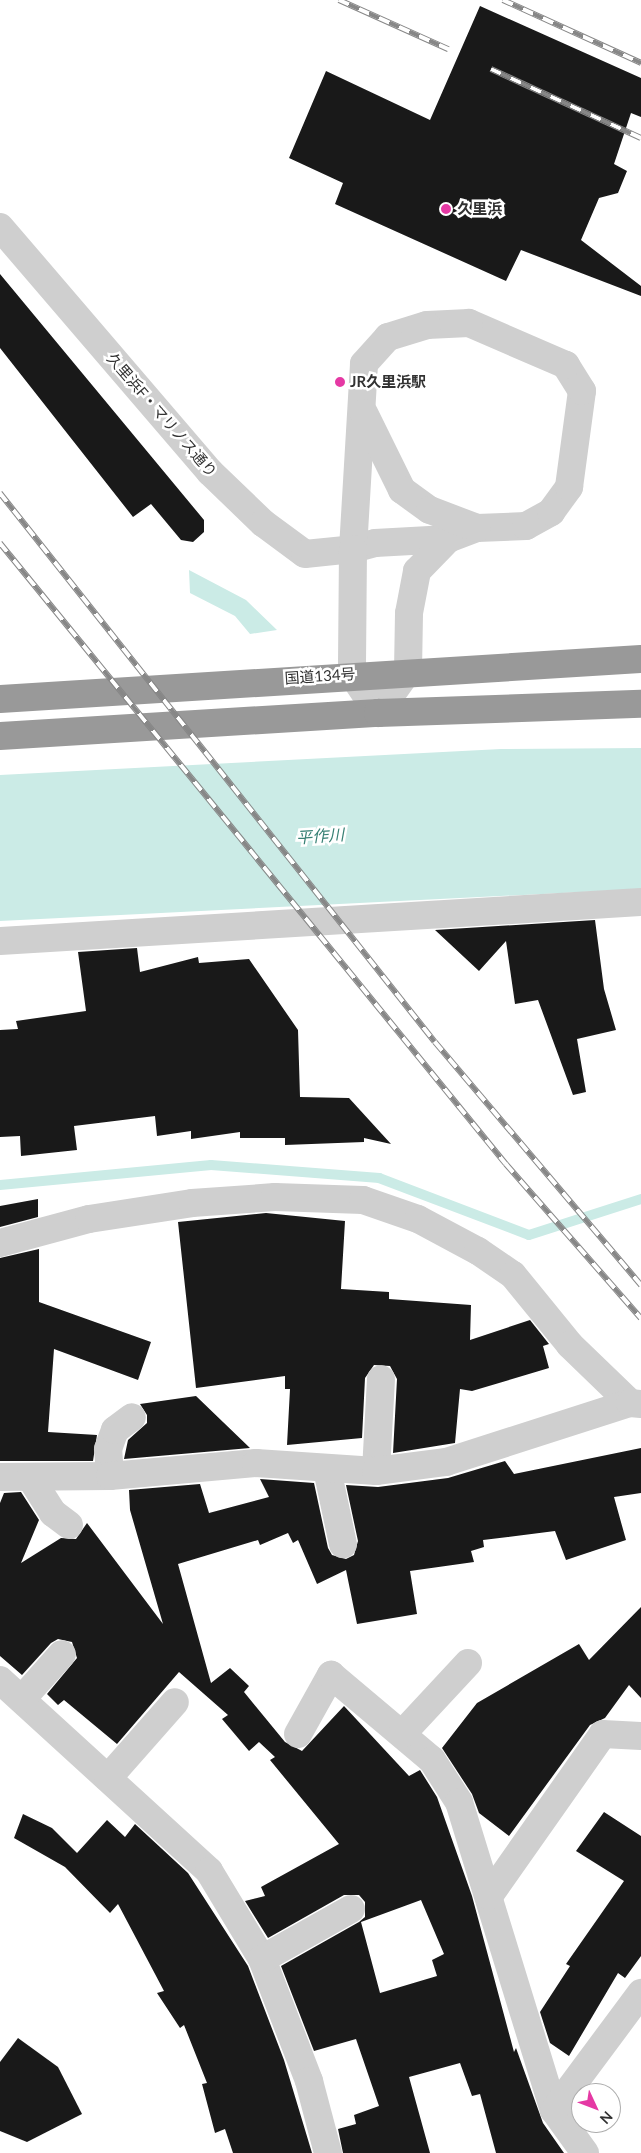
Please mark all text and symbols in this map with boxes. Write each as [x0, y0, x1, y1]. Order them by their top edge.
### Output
place label: 久里浜 [457, 200, 502, 218]
marker: 久里浜 [439, 202, 453, 216]
street label: 久里浜F・マリノス通り [103, 349, 221, 481]
place label: JR久里浜駅 [350, 373, 426, 391]
marker: JR久里浜駅 [334, 376, 346, 388]
street label: 国道134号 [284, 665, 356, 687]
water label: 平作川 [295, 825, 345, 847]
north arrow [571, 2083, 621, 2133]
text: N [597, 2108, 617, 2128]

